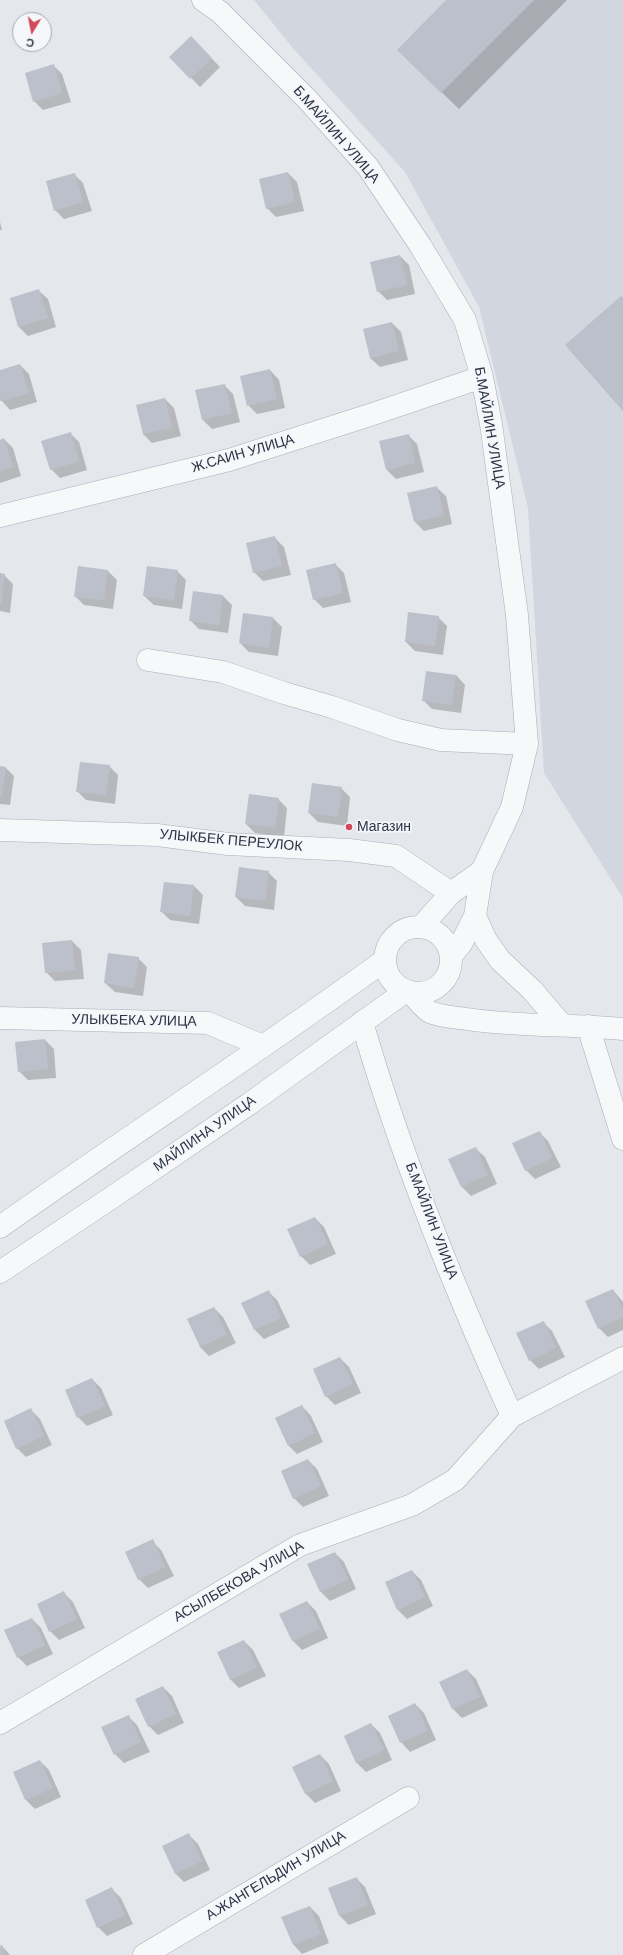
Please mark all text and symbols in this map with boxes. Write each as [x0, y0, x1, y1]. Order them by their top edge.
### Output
north arrow [12, 12, 52, 52]
text: С [25, 35, 35, 50]
street label: Б.МАЙЛИН УЛИЦА [289, 83, 383, 187]
street label: Б.МАЙЛИН УЛИЦА [470, 366, 508, 490]
street label: Ж.САИН УЛИЦА [190, 431, 296, 477]
place label: Магазин [357, 819, 411, 835]
marker: Магазин [344, 822, 354, 832]
street label: УЛЫКБЕК ПЕРЕУЛОК [159, 826, 303, 856]
street label: УЛЫКБЕКА УЛИЦА [71, 1012, 197, 1030]
street label: МАЙЛИНА УЛИЦА [151, 1092, 259, 1176]
street label: Б.МАЙЛИН УЛИЦА [401, 1160, 461, 1282]
street label: АСЫЛБЕКОВА УЛИЦА [171, 1538, 307, 1626]
street label: А.ЖАНГЕЛЬДИН УЛИЦА [203, 1828, 349, 1924]

